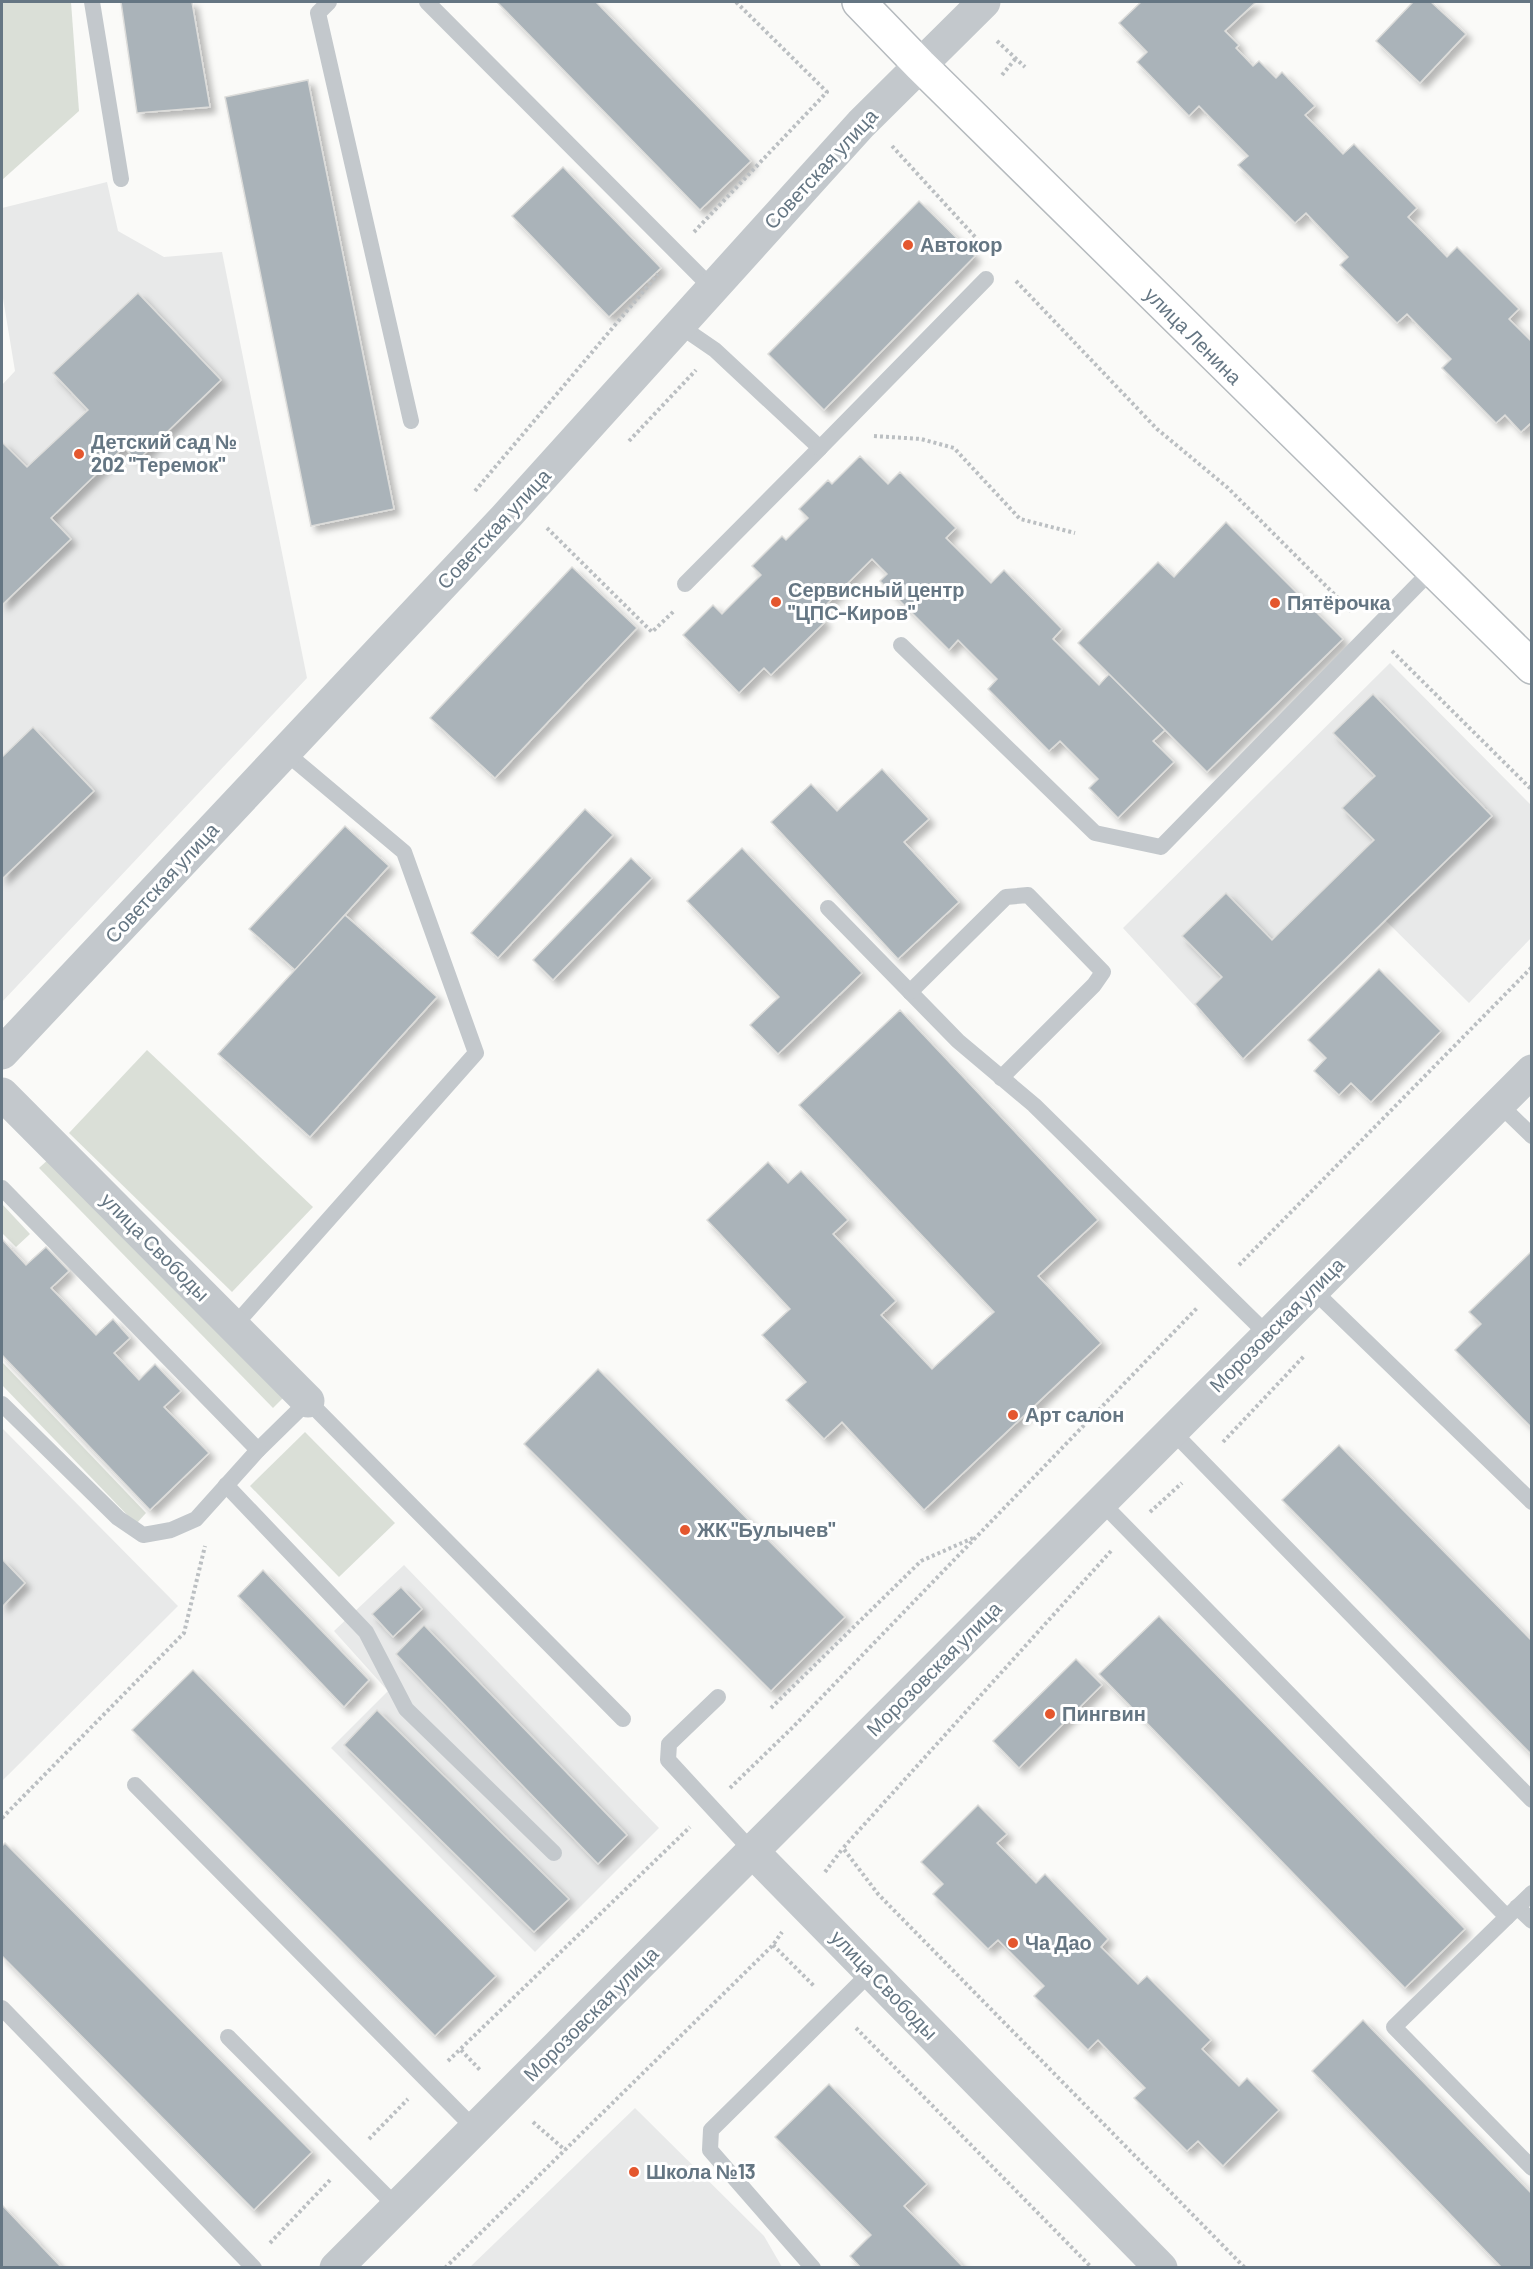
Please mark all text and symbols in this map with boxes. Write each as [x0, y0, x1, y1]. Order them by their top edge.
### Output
street label: Советская улица [758, 103, 883, 233]
place label: Автокор [920, 232, 1002, 256]
marker: Автокор [901, 238, 915, 252]
street label: улица Ленина [1140, 282, 1248, 390]
place label: Детский сад № 202 "Теремок" [91, 429, 237, 476]
marker: Детский сад № 202 "Теремок" [72, 447, 86, 461]
street label: Советская улица [431, 463, 556, 593]
place label: Сервисный центр "ЦПС-Киров" [788, 577, 964, 624]
place label: Пятёрочка [1287, 590, 1392, 614]
marker: Сервисный центр "ЦПС-Киров" [769, 595, 783, 609]
marker: Пятёрочка [1268, 596, 1282, 610]
street label: Советская улица [99, 817, 224, 947]
street label: улица Свободы [97, 1187, 215, 1305]
street label: Морозовская улица [1204, 1251, 1349, 1397]
place label: Арт салон [1025, 1402, 1124, 1426]
marker: Арт салон [1006, 1408, 1020, 1422]
place label: ЖК "Булычев" [696, 1517, 835, 1541]
marker: ЖК "Булычев" [678, 1523, 692, 1537]
street label: Морозовская улица [861, 1595, 1006, 1741]
place label: Пингвин [1062, 1701, 1146, 1725]
marker: Пингвин [1043, 1707, 1057, 1721]
street label: улица Свободы [826, 1924, 943, 2044]
place label: Ча Дао [1025, 1930, 1092, 1954]
marker: Ча Дао [1006, 1936, 1020, 1950]
street label: Морозовская улица [518, 1940, 663, 2086]
place label: Школа №13 [646, 2159, 756, 2183]
marker: Школа №13 [627, 2165, 641, 2179]

